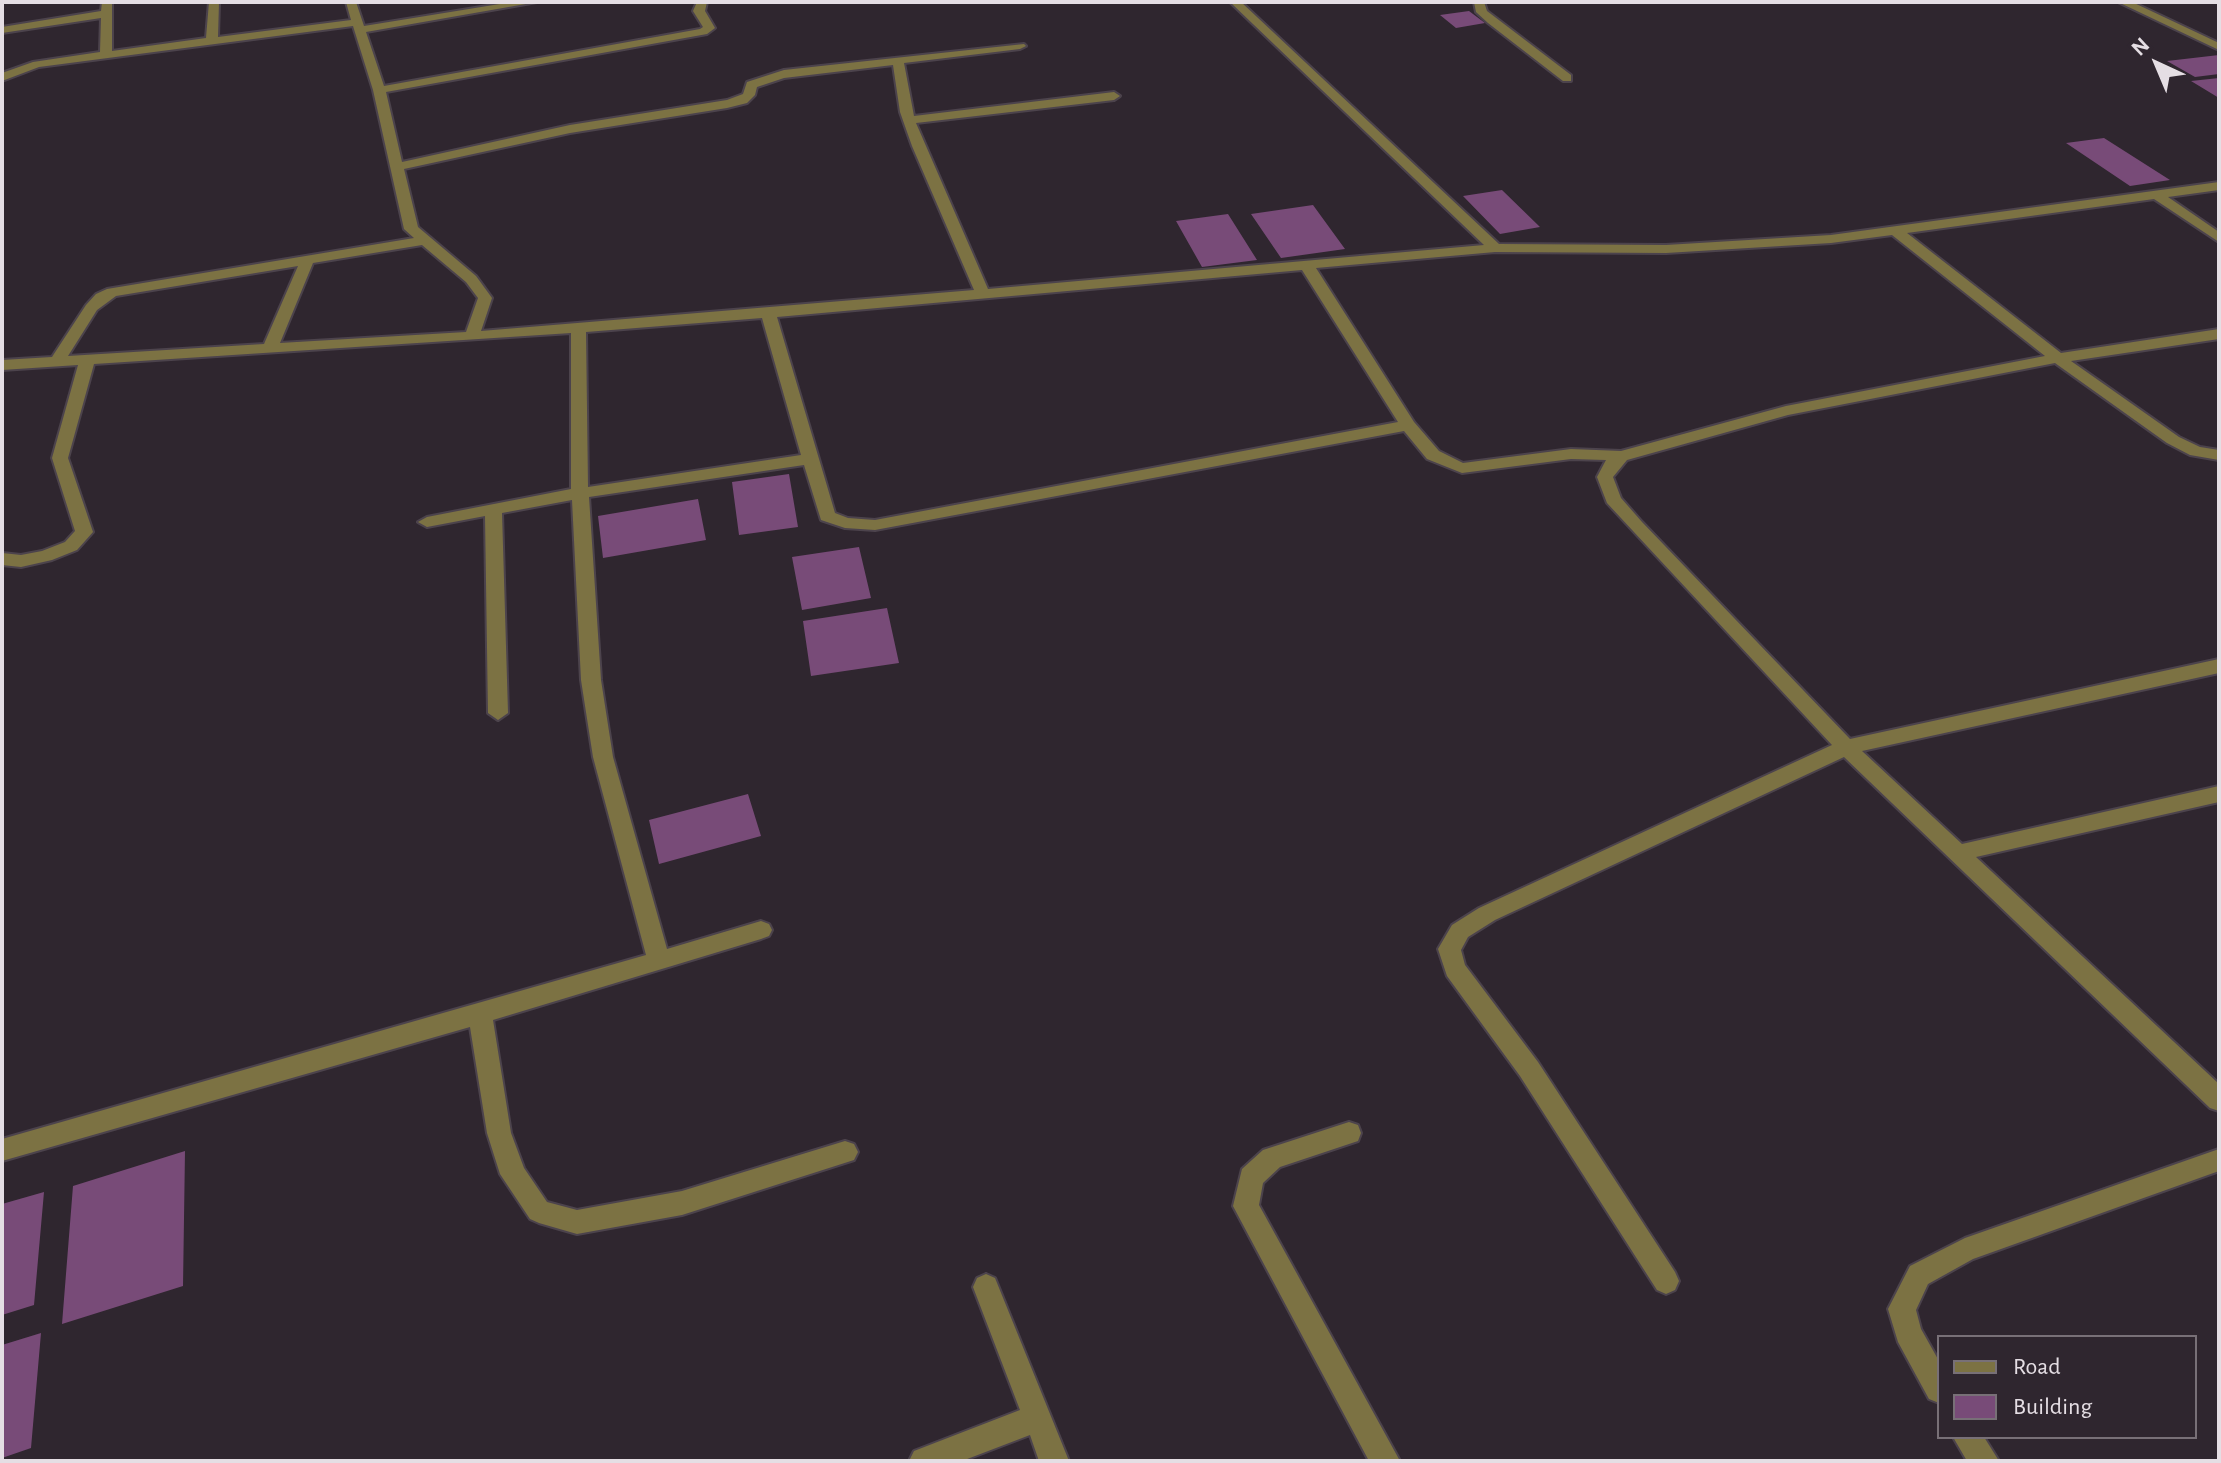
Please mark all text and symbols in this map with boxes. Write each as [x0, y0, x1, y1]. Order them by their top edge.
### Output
north arrow [2117, 24, 2197, 104]
text: N [2127, 34, 2153, 60]
legend [1937, 1335, 2197, 1439]
text: Road [2013, 1355, 2061, 1379]
text: Building [2013, 1395, 2092, 1419]

